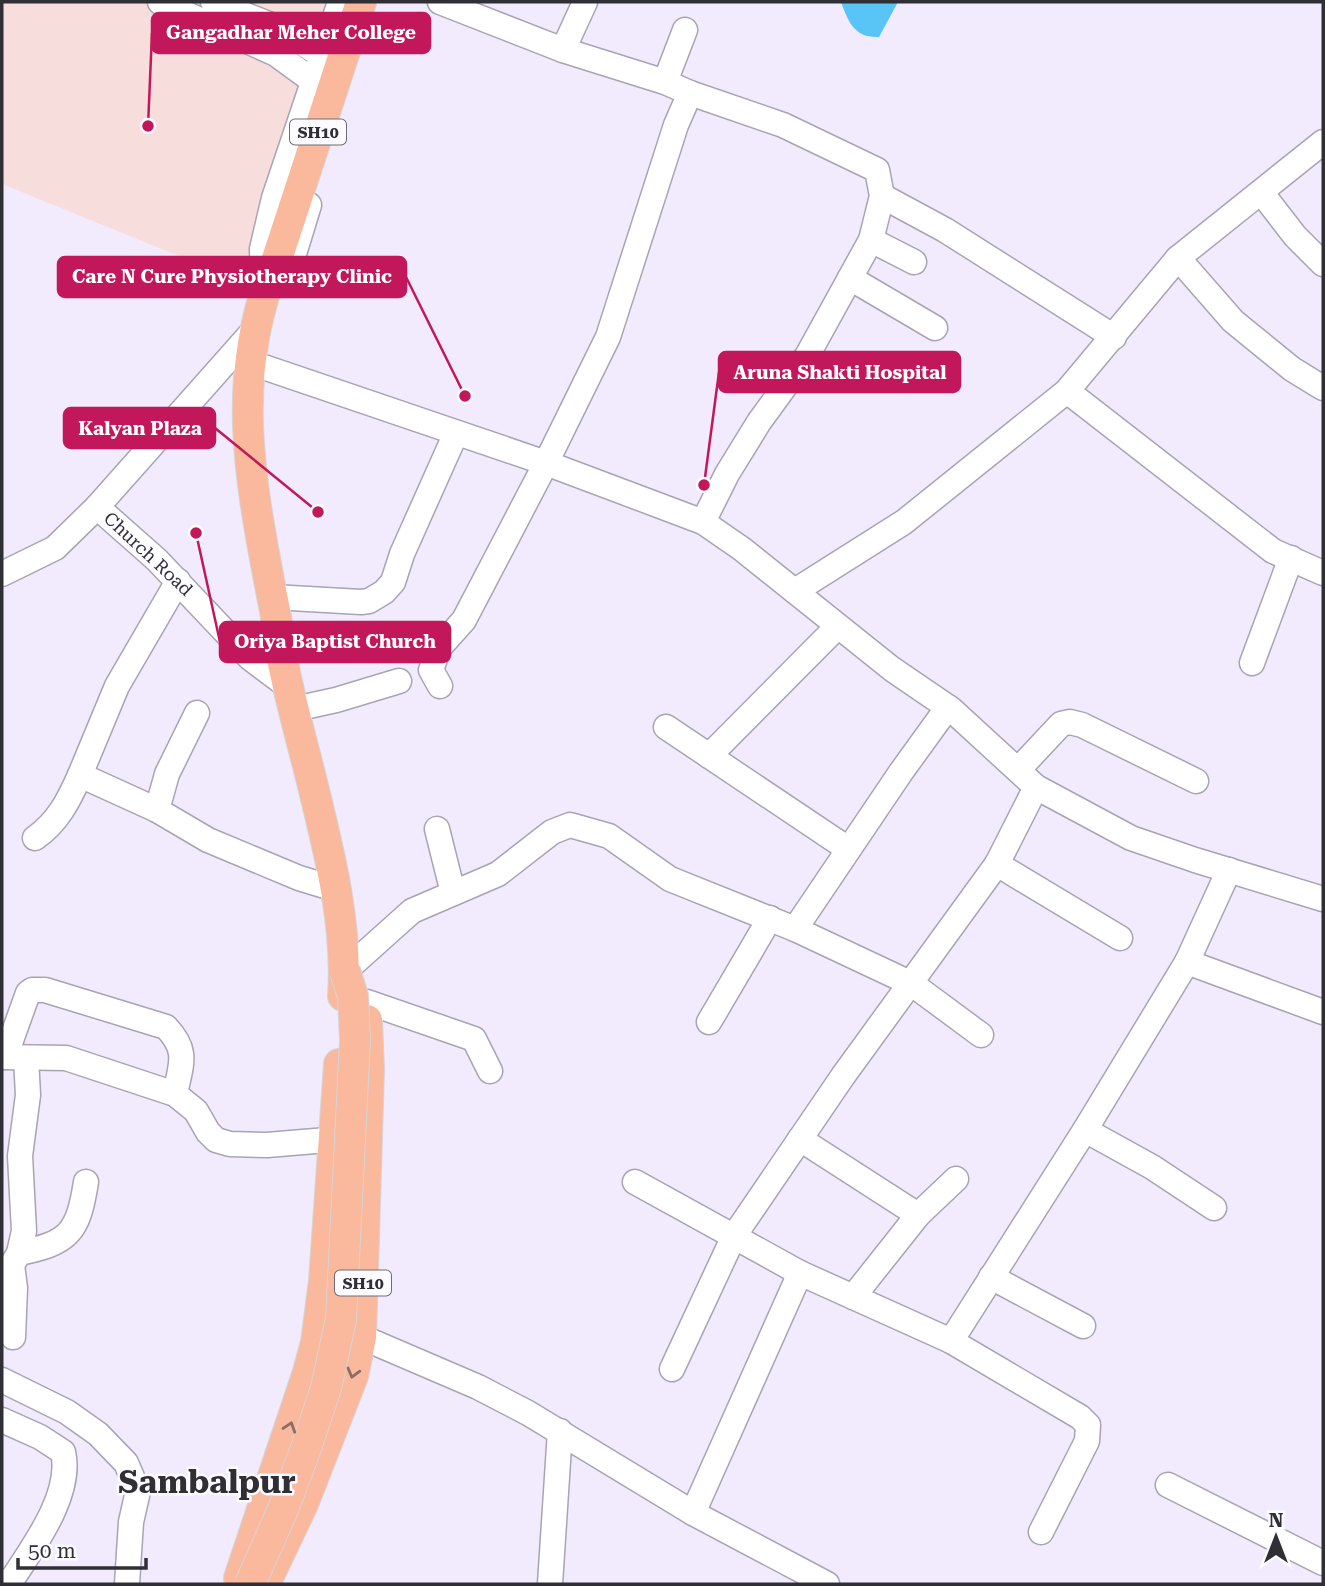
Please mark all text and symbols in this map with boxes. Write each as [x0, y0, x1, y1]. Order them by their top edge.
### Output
callout: Gangadhar Meher College [152, 13, 430, 53]
text: Gangadhar Meher College [166, 21, 416, 44]
road number: SH10 [290, 120, 346, 144]
callout: Care N Cure Physiotherapy Clinic [58, 257, 406, 297]
text: Care N Cure Physiotherapy Clinic [72, 265, 392, 288]
callout: Aruna Shakti Hospital [719, 352, 960, 392]
text: Aruna Shakti Hospital [734, 361, 946, 384]
callout: Kalyan Plaza [64, 408, 215, 448]
text: Kalyan Plaza [78, 417, 202, 440]
street label: Church Road [100, 507, 197, 600]
callout: Oriya Baptist Church [220, 622, 450, 662]
text: Oriya Baptist Church [234, 630, 436, 653]
road number: SH10 [335, 1270, 391, 1296]
one-way arrow [347, 1367, 361, 1379]
one-way arrow [282, 1422, 296, 1434]
district label: Sambalpur [118, 1463, 296, 1501]
north arrow [1241, 1502, 1311, 1572]
text: N [1269, 1509, 1284, 1532]
scale bar [18, 1526, 145, 1570]
text: 50 m [28, 1539, 76, 1563]

